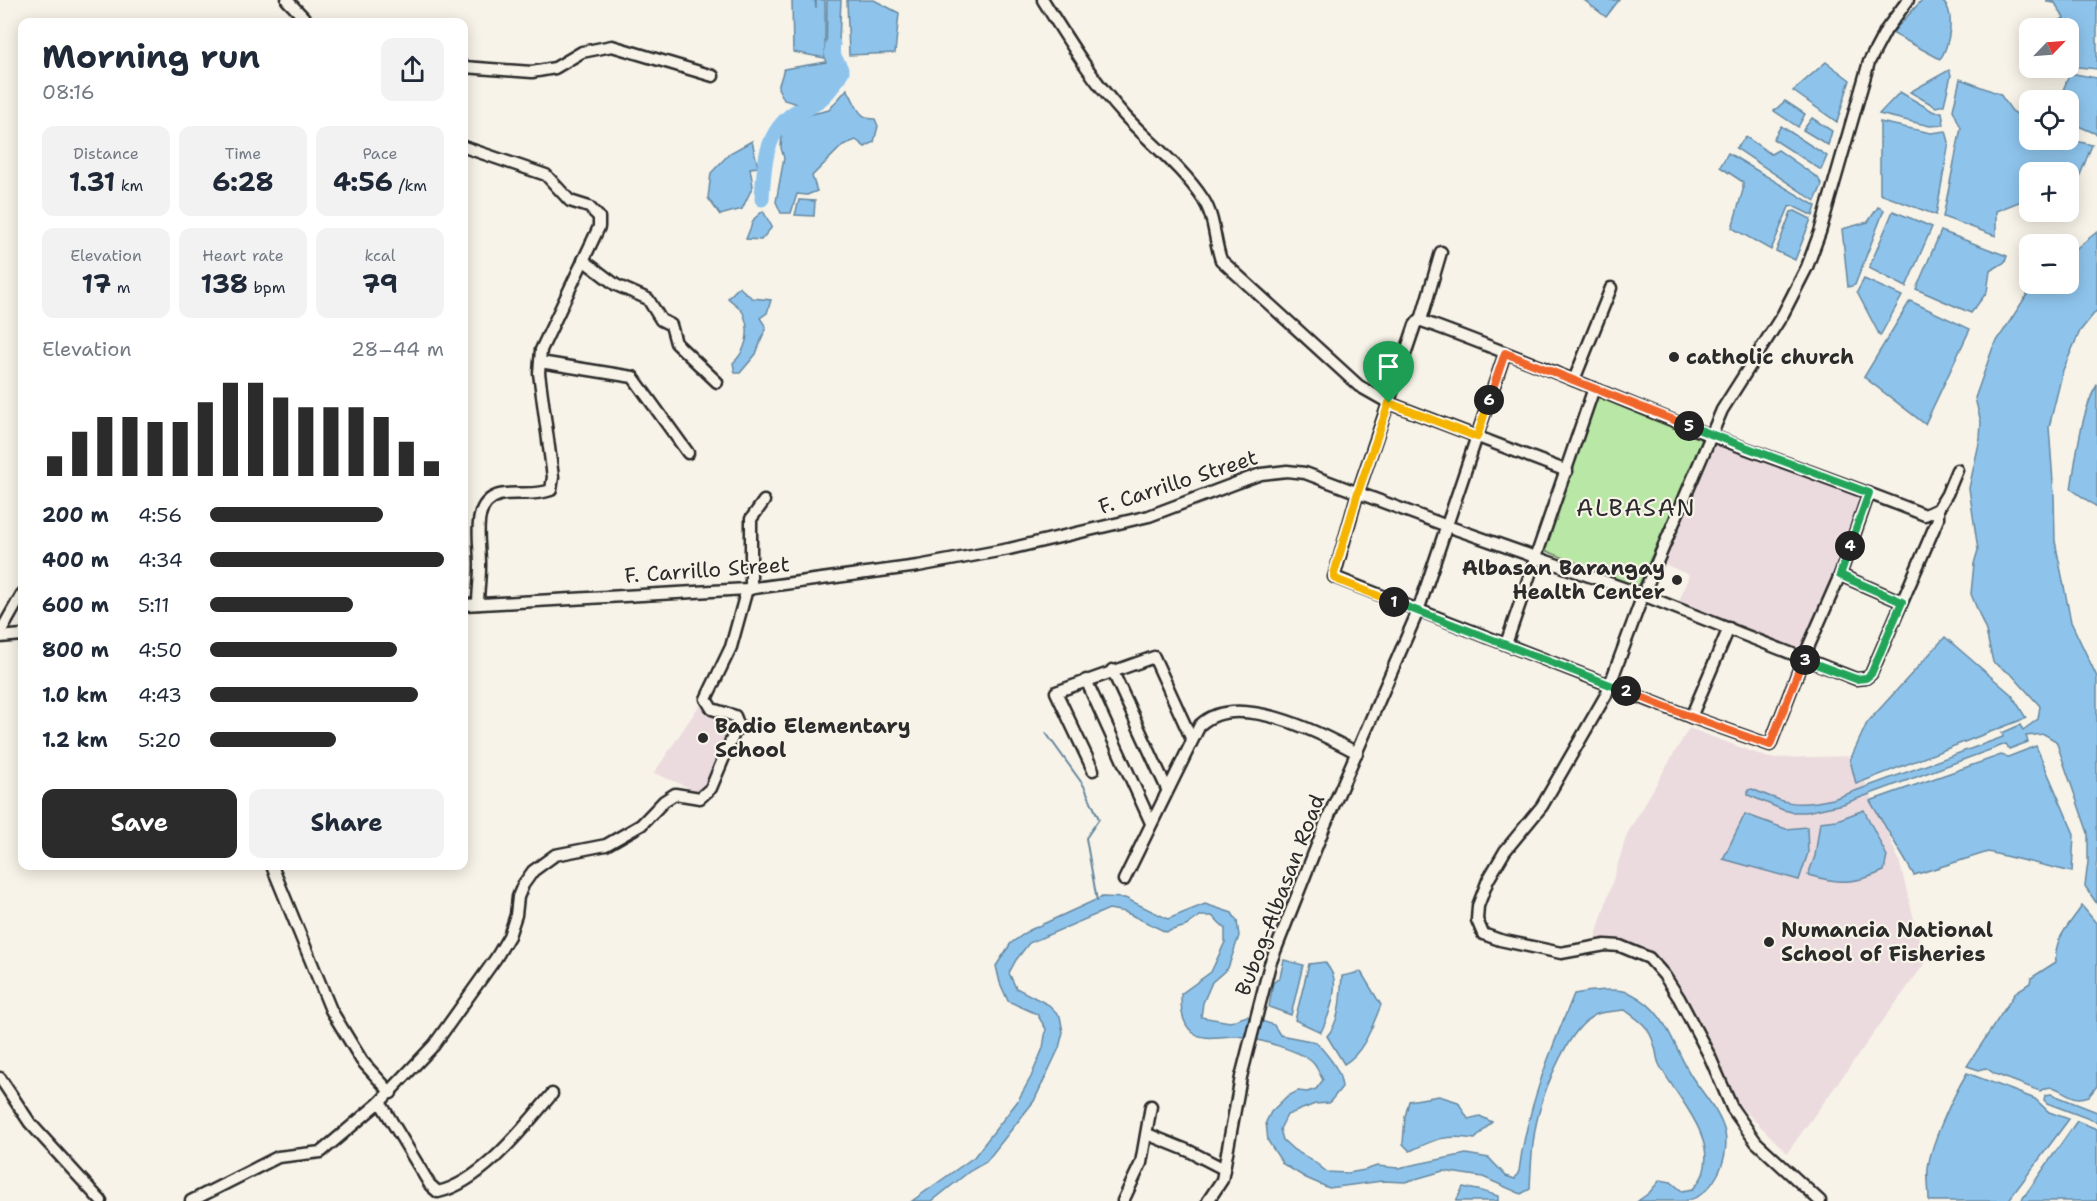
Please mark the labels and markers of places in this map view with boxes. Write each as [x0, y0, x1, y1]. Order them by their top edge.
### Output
pin [1363, 341, 1414, 403]
place label: catholic church [1686, 343, 1854, 371]
marker: catholic church [1667, 350, 1681, 364]
pin: 6 [1474, 385, 1504, 415]
pin: 5 [1674, 411, 1704, 441]
pin: 4 [1835, 531, 1865, 561]
place label: Albasan Barangay Health Center [1462, 554, 1665, 606]
marker: Albasan Barangay Health Center [1670, 573, 1684, 587]
pin: 1 [1379, 587, 1409, 617]
pin: 3 [1790, 645, 1820, 675]
pin: 2 [1611, 676, 1641, 706]
place label: Badio Elementary School [715, 712, 910, 764]
marker: Badio Elementary School [696, 731, 710, 745]
place label: Numancia National School of Fisheries [1781, 916, 1993, 968]
marker: Numancia National School of Fisheries [1762, 935, 1776, 949]

